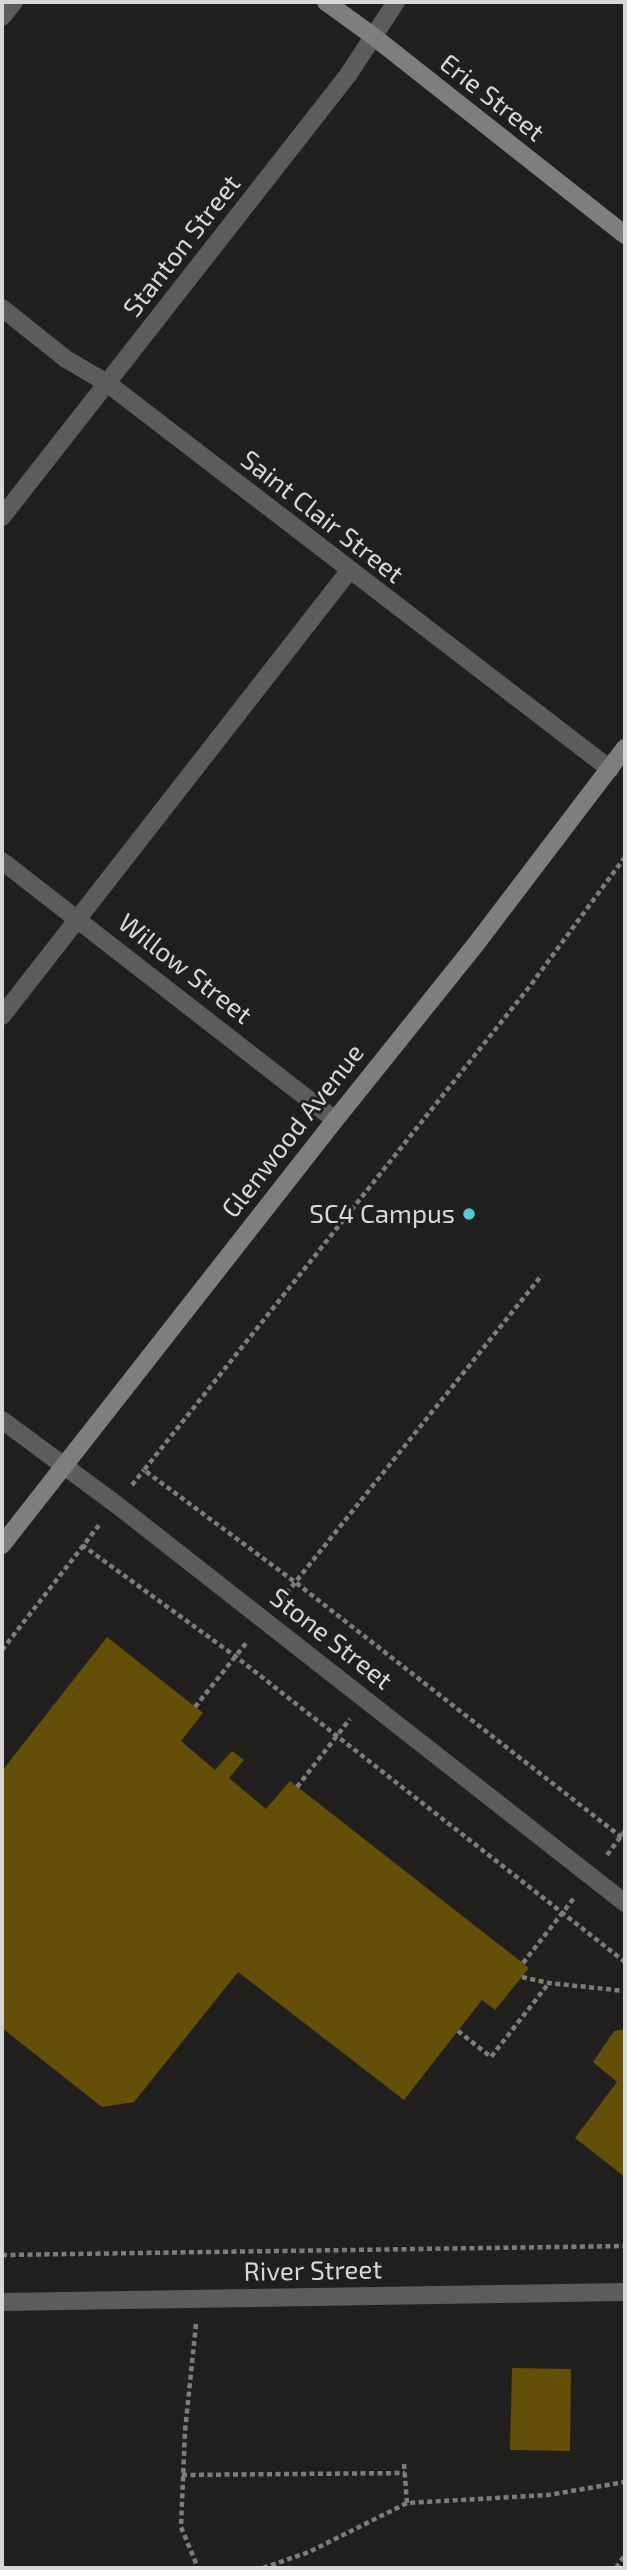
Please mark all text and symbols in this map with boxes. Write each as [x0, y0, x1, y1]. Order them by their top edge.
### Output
street label: Erie Street [434, 48, 550, 148]
street label: Stanton Street [117, 169, 247, 323]
street label: Saint Clair Street [234, 444, 410, 590]
street label: Willow Street [112, 907, 258, 1031]
street label: Glenwood Avenue [216, 1038, 370, 1224]
place label: SC4 Campus [309, 1198, 455, 1230]
marker: SC4 Campus [461, 1206, 477, 1222]
street label: Stone Street [264, 1582, 398, 1696]
street label: River Street [243, 2254, 383, 2288]

